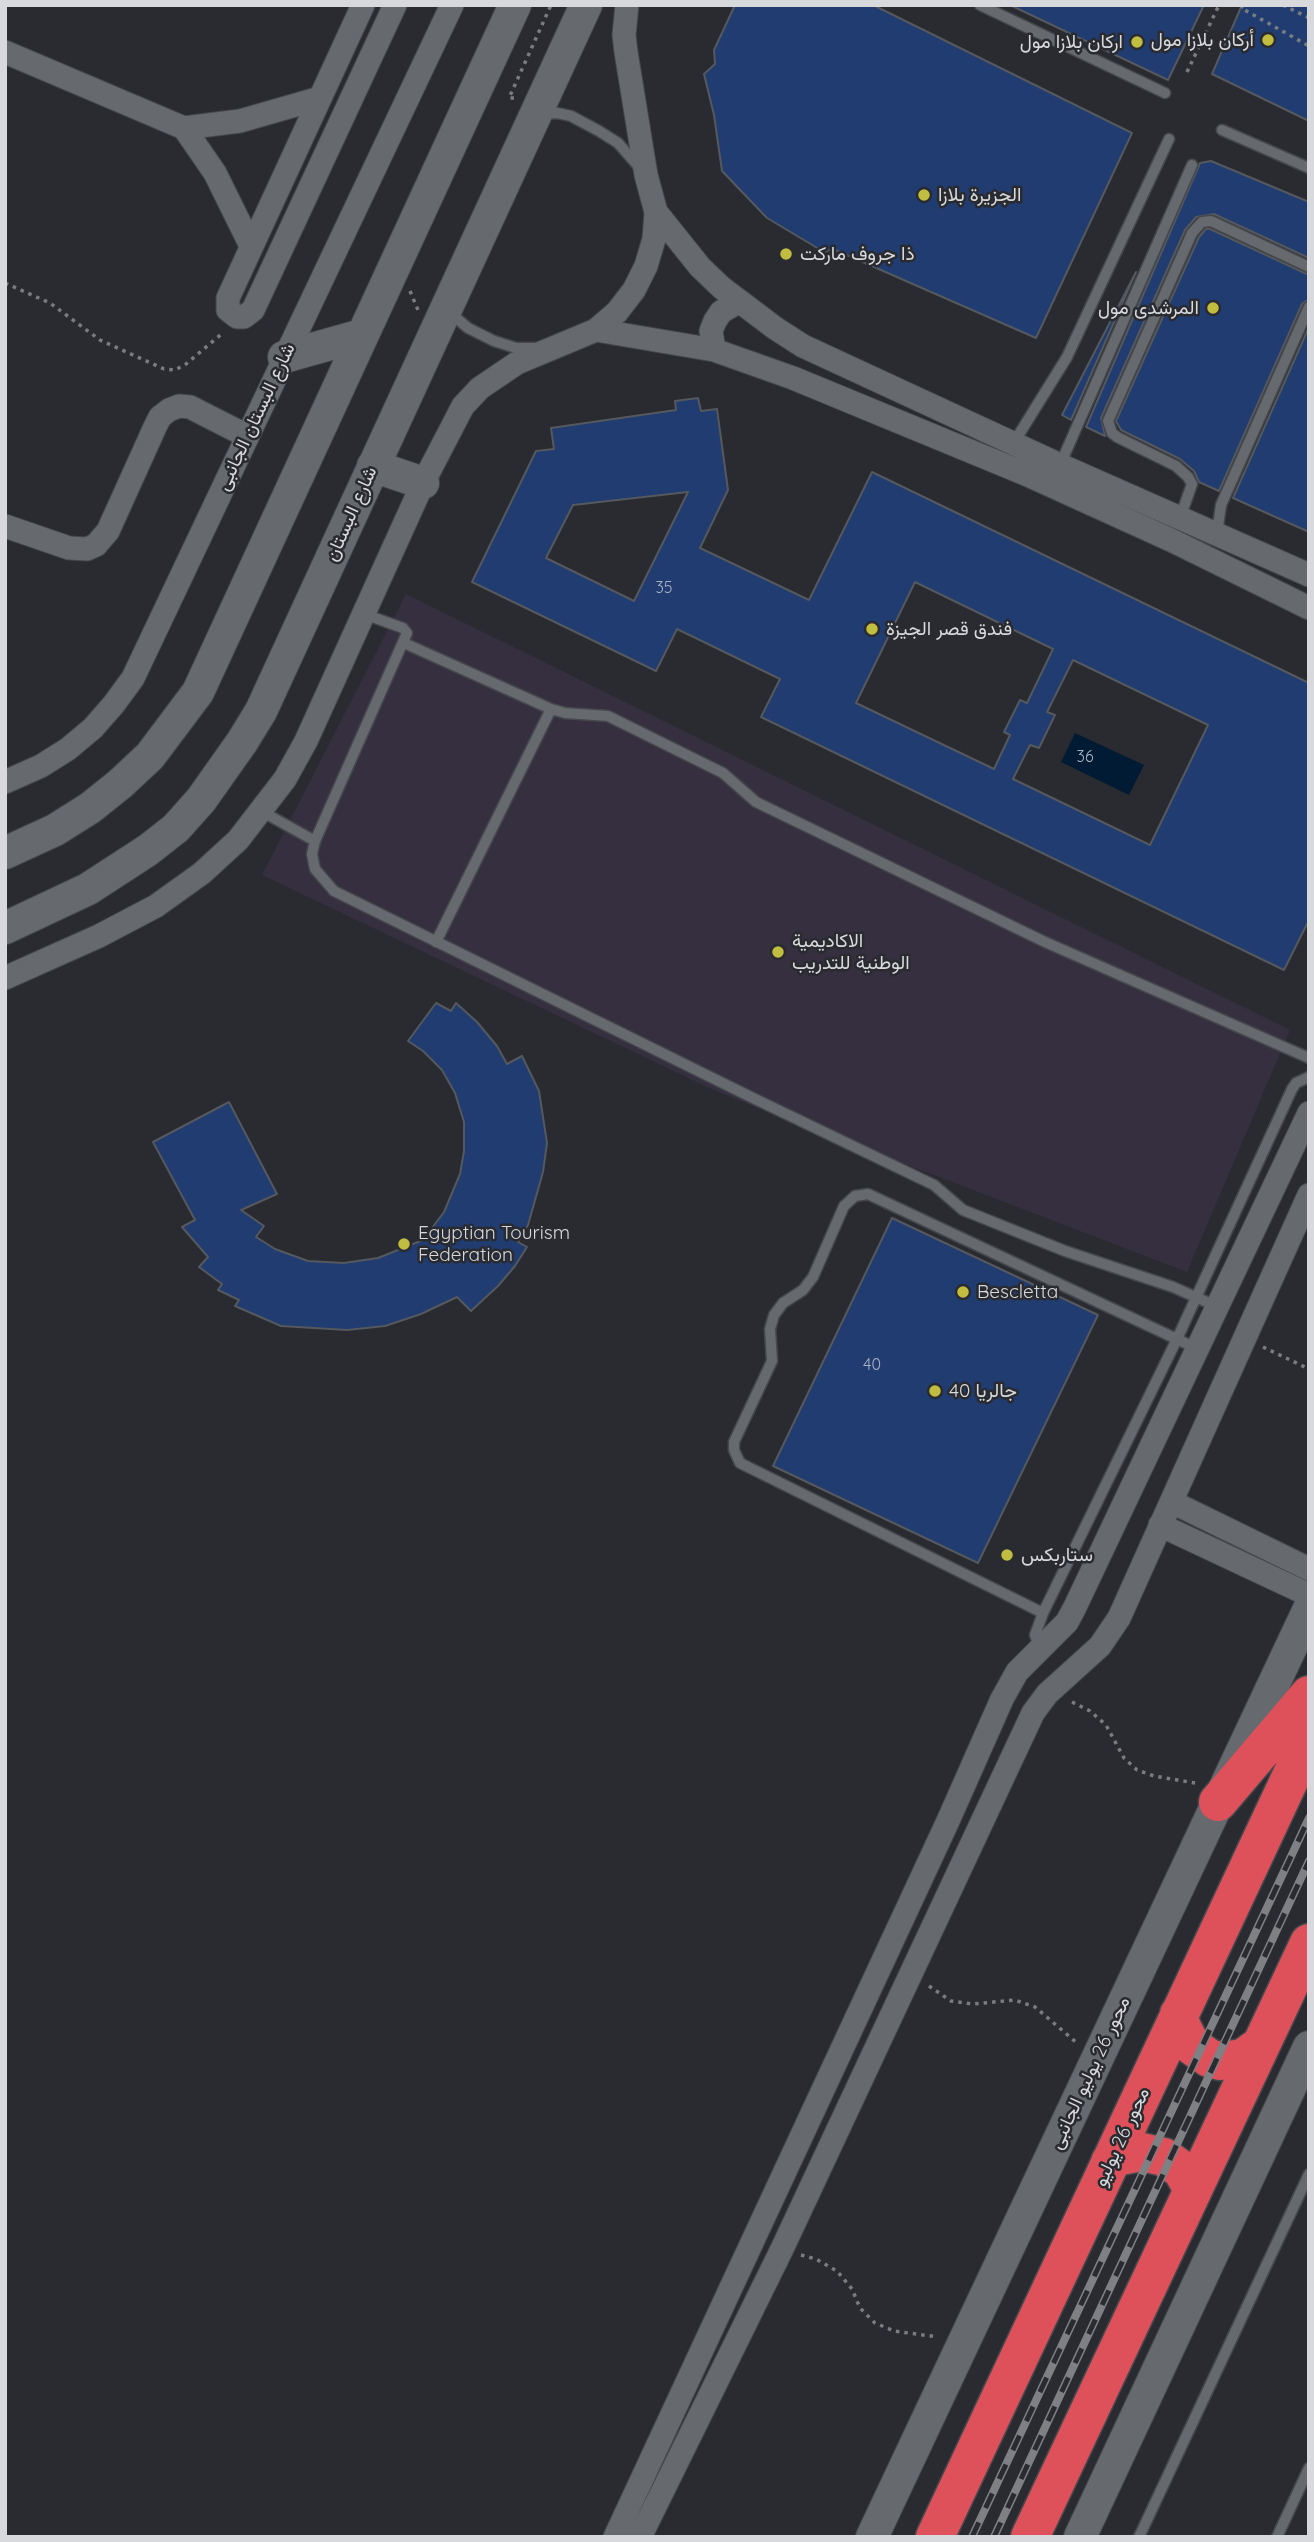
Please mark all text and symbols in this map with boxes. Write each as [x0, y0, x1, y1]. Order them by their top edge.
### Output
place label: أركان بلازا مول [1151, 29, 1254, 51]
place label: اركان بلازا مول [1020, 31, 1123, 53]
marker: أركان بلازا مول [1260, 32, 1276, 48]
marker: اركان بلازا مول [1129, 34, 1145, 50]
place label: الجزيرة بلازا [938, 184, 1021, 206]
marker: الجزيرة بلازا [916, 187, 932, 203]
place label: ذا جروف ماركت [800, 243, 915, 265]
marker: ذا جروف ماركت [778, 246, 794, 262]
place label: المرشدى مول [1098, 297, 1199, 319]
marker: المرشدى مول [1205, 300, 1221, 316]
street label: شارع البستان الجانبى [212, 340, 300, 494]
street label: شارع البستان [320, 463, 382, 565]
house number: 35 [655, 578, 673, 598]
place label: فندق قصر الجيزة [886, 618, 1012, 640]
marker: فندق قصر الجيزة [864, 621, 880, 637]
house number: 36 [1077, 747, 1093, 767]
place label: الاكاديمية الوطنية للتدريب [792, 930, 910, 974]
marker: الاكاديمية الوطنية للتدريب [770, 944, 786, 960]
place label: Egyptian Tourism Federation [418, 1222, 570, 1266]
marker: Egyptian Tourism Federation [396, 1236, 412, 1252]
place label: Bescletta [977, 1281, 1058, 1303]
marker: Bescletta [955, 1284, 971, 1300]
house number: 40 [863, 1355, 881, 1375]
place label: جالريا 40 [949, 1380, 1017, 1402]
marker: جالريا 40 [927, 1383, 943, 1399]
place label: ستاربكس [1021, 1544, 1093, 1566]
marker: ستاربكس [999, 1547, 1015, 1563]
street label: محور 26 يوليو الجانبى [1045, 1993, 1135, 2153]
street label: محور 26 يوليو [1089, 2084, 1155, 2190]

